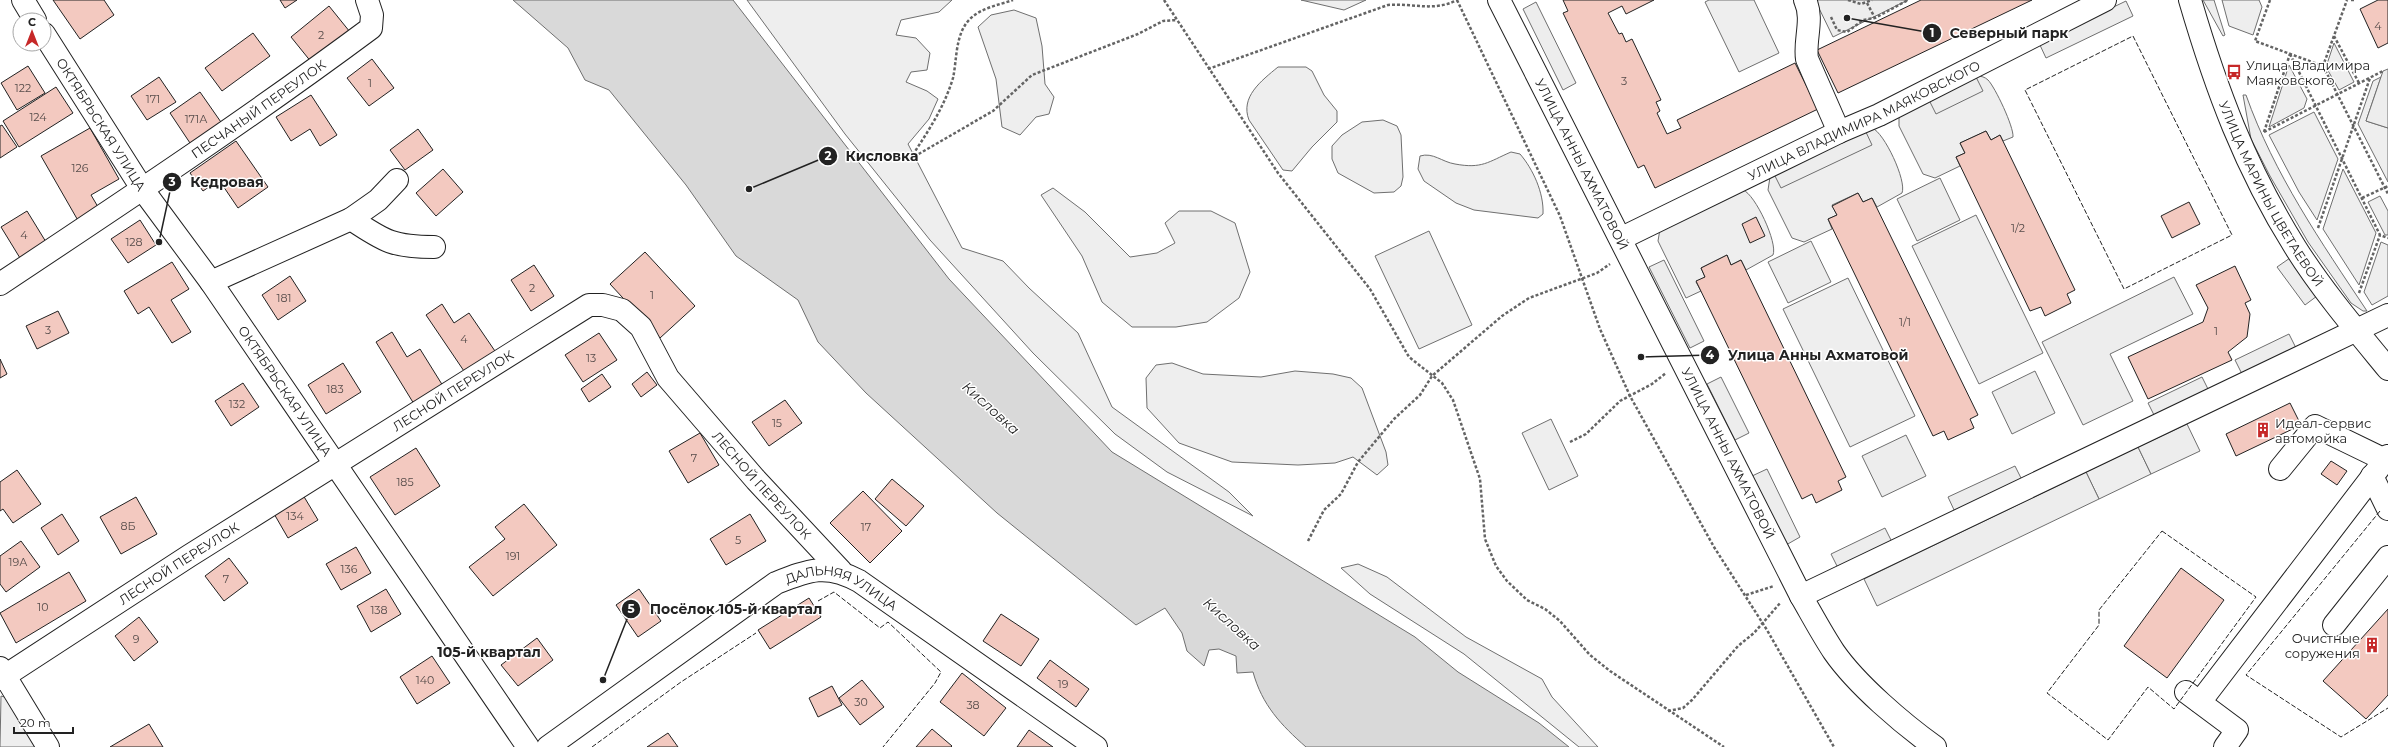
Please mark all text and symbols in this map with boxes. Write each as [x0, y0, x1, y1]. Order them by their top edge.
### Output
north arrow [12, 12, 52, 52]
text: С [28, 15, 36, 29]
house number: 4 [2374, 19, 2382, 33]
callout: Северный парк [1922, 20, 2076, 46]
text: Северный парк [1950, 24, 2068, 42]
text: 1 [1930, 25, 1934, 40]
house number: 2 [318, 28, 324, 42]
street label: ОКТЯБРЬСКАЯ УЛИЦА [53, 55, 150, 194]
street label: ПЕСЧАНЫЙ ПЕРЕУЛОК [188, 56, 329, 162]
street label: УЛИЦА ВЛАДИМИРА МАЯКОВСКОГО [1745, 57, 1983, 183]
place label: Улица Владимира Маяковского [2246, 57, 2370, 88]
bus stop icon: Улица Владимира Маяковского [2225, 63, 2243, 81]
house number: 3 [1621, 74, 1627, 88]
house number: 1 [368, 76, 372, 90]
street label: УЛИЦА АННЫ АХМАТОВОЙ [1532, 76, 1632, 252]
house number: 122 [15, 81, 31, 95]
house number: 171 [146, 92, 160, 106]
street label: УЛИЦА МАРИНЫ ЦВЕТАЕВОЙ [2216, 99, 2327, 290]
house number: 124 [29, 110, 47, 124]
house number: 171А [185, 112, 208, 126]
callout: Кисловка [818, 143, 927, 169]
text: Кисловка [846, 147, 918, 165]
text: 2 [824, 148, 832, 163]
house number: 126 [72, 161, 89, 175]
callout: Кедровая [162, 169, 272, 195]
text: Кедровая [190, 173, 264, 191]
text: 3 [167, 174, 176, 189]
house number: 1/2 [2011, 221, 2025, 235]
house number: 4 [20, 228, 28, 242]
house number: 128 [125, 235, 143, 249]
house number: 2 [529, 281, 535, 295]
house number: 1 [650, 288, 654, 302]
house number: 181 [277, 291, 291, 305]
house number: 1/1 [1899, 315, 1911, 329]
house number: 3 [45, 323, 51, 337]
street label: ОКТЯБРЬСКАЯ УЛИЦА [235, 323, 336, 460]
house number: 1 [2214, 324, 2218, 338]
house number: 4 [460, 332, 468, 346]
callout: Улица Анны Ахматовой [1700, 342, 1916, 368]
street label: ЛЕСНОЙ ПЕРЕУЛОК [389, 346, 516, 434]
text: Улица Анны Ахматовой [1728, 346, 1908, 364]
text: 4 [1706, 347, 1715, 362]
house number: 13 [586, 351, 596, 365]
street label: УЛИЦА АННЫ АХМАТОВОЙ [1679, 365, 1779, 541]
water label: Кисловка [959, 378, 1023, 438]
house number: 183 [326, 382, 344, 396]
house number: 132 [229, 397, 245, 411]
place label: Идеал-сервис автомойка [2275, 415, 2371, 446]
house number: 15 [772, 416, 782, 430]
building icon: Идеал-сервис автомойка [2254, 421, 2272, 439]
street label: ЛЕСНОЙ ПЕРЕУЛОК [709, 428, 815, 542]
house number: 7 [691, 451, 697, 465]
house number: 185 [396, 475, 414, 489]
house number: 134 [286, 509, 304, 523]
street label: ЛЕСНОЙ ПЕРЕУЛОК [116, 519, 242, 608]
house number: 8Б [120, 519, 136, 533]
house number: 17 [861, 520, 871, 534]
house number: 5 [735, 533, 741, 547]
house number: 191 [506, 549, 520, 563]
house number: 19А [9, 555, 28, 569]
house number: 136 [341, 562, 358, 576]
street label: ДАЛЬНЯЯ УЛИЦА [783, 562, 901, 614]
house number: 7 [223, 572, 229, 586]
water label: Кисловка [1200, 594, 1264, 654]
callout: Посёлок 105-й квартал [621, 596, 830, 622]
house number: 10 [37, 600, 49, 614]
text: Посёлок 105-й квартал [650, 600, 822, 618]
text: 5 [627, 601, 635, 616]
house number: 138 [370, 603, 388, 617]
place label: Очистные соружения [2285, 630, 2360, 661]
house number: 9 [133, 632, 140, 646]
building icon: Очистные соружения [2363, 636, 2381, 654]
district label: 105-й квартал [437, 643, 541, 661]
house number: 140 [416, 673, 434, 687]
house number: 19 [1058, 677, 1069, 691]
house number: 30 [854, 695, 868, 709]
house number: 38 [966, 698, 980, 712]
scale bar [14, 709, 73, 735]
text: 20 m [20, 715, 51, 730]

